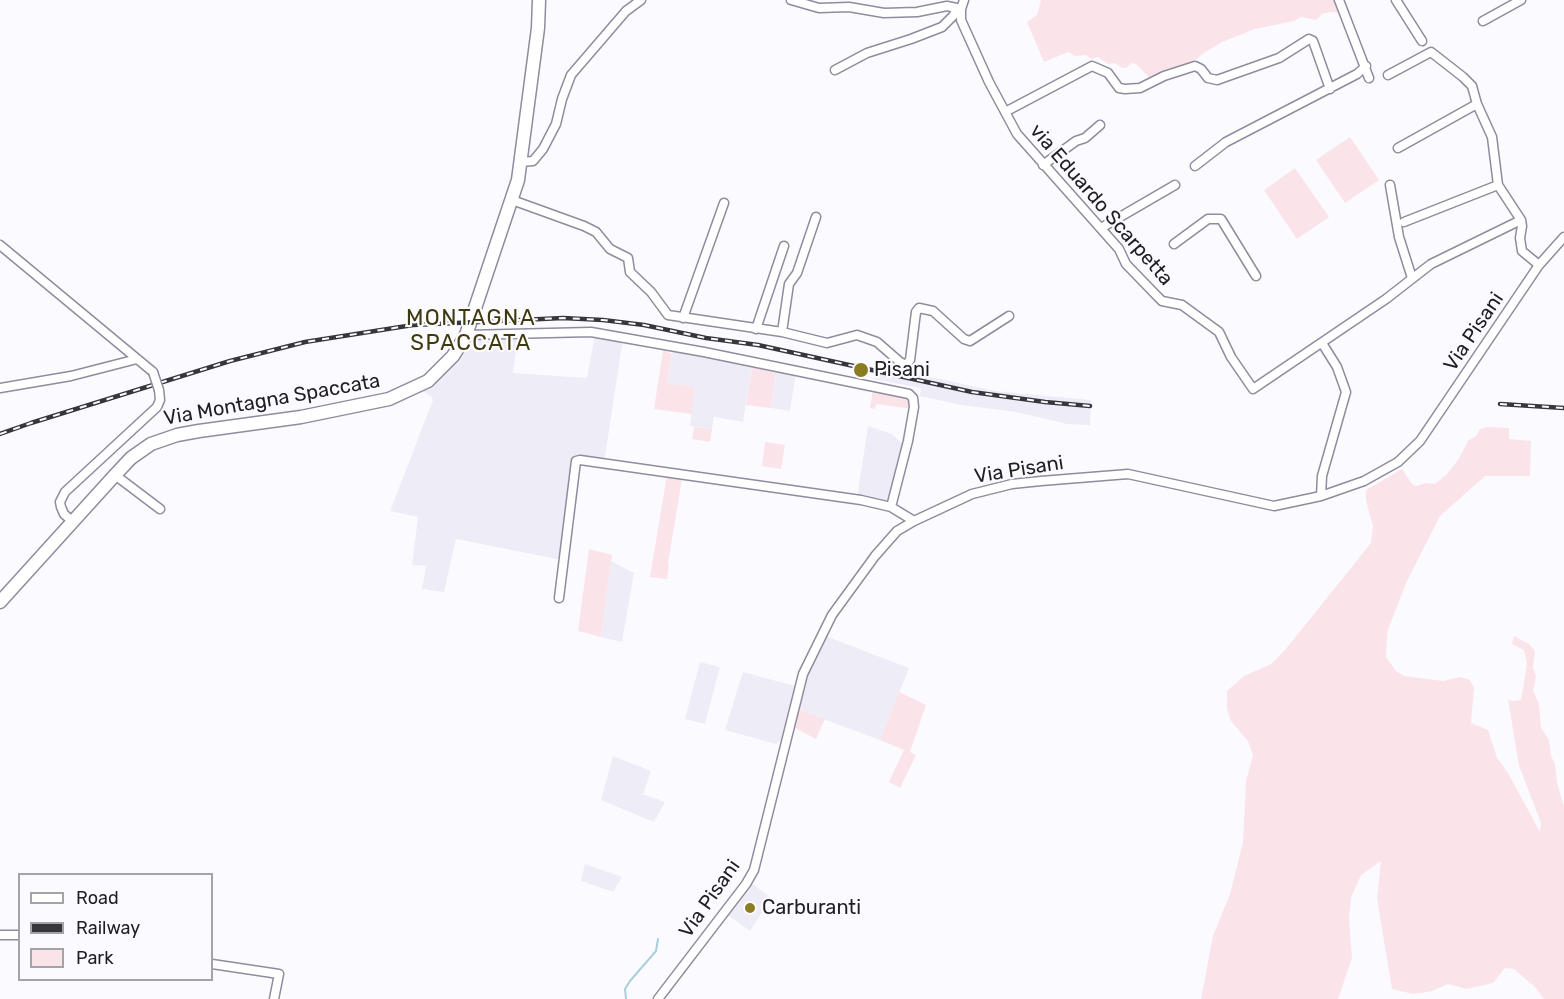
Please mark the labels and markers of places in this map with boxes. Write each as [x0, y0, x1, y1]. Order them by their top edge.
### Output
place label: Pisani [874, 358, 930, 382]
marker: Pisani [852, 361, 870, 379]
place label: Carburanti [762, 896, 861, 920]
marker: Carburanti [743, 901, 757, 915]

